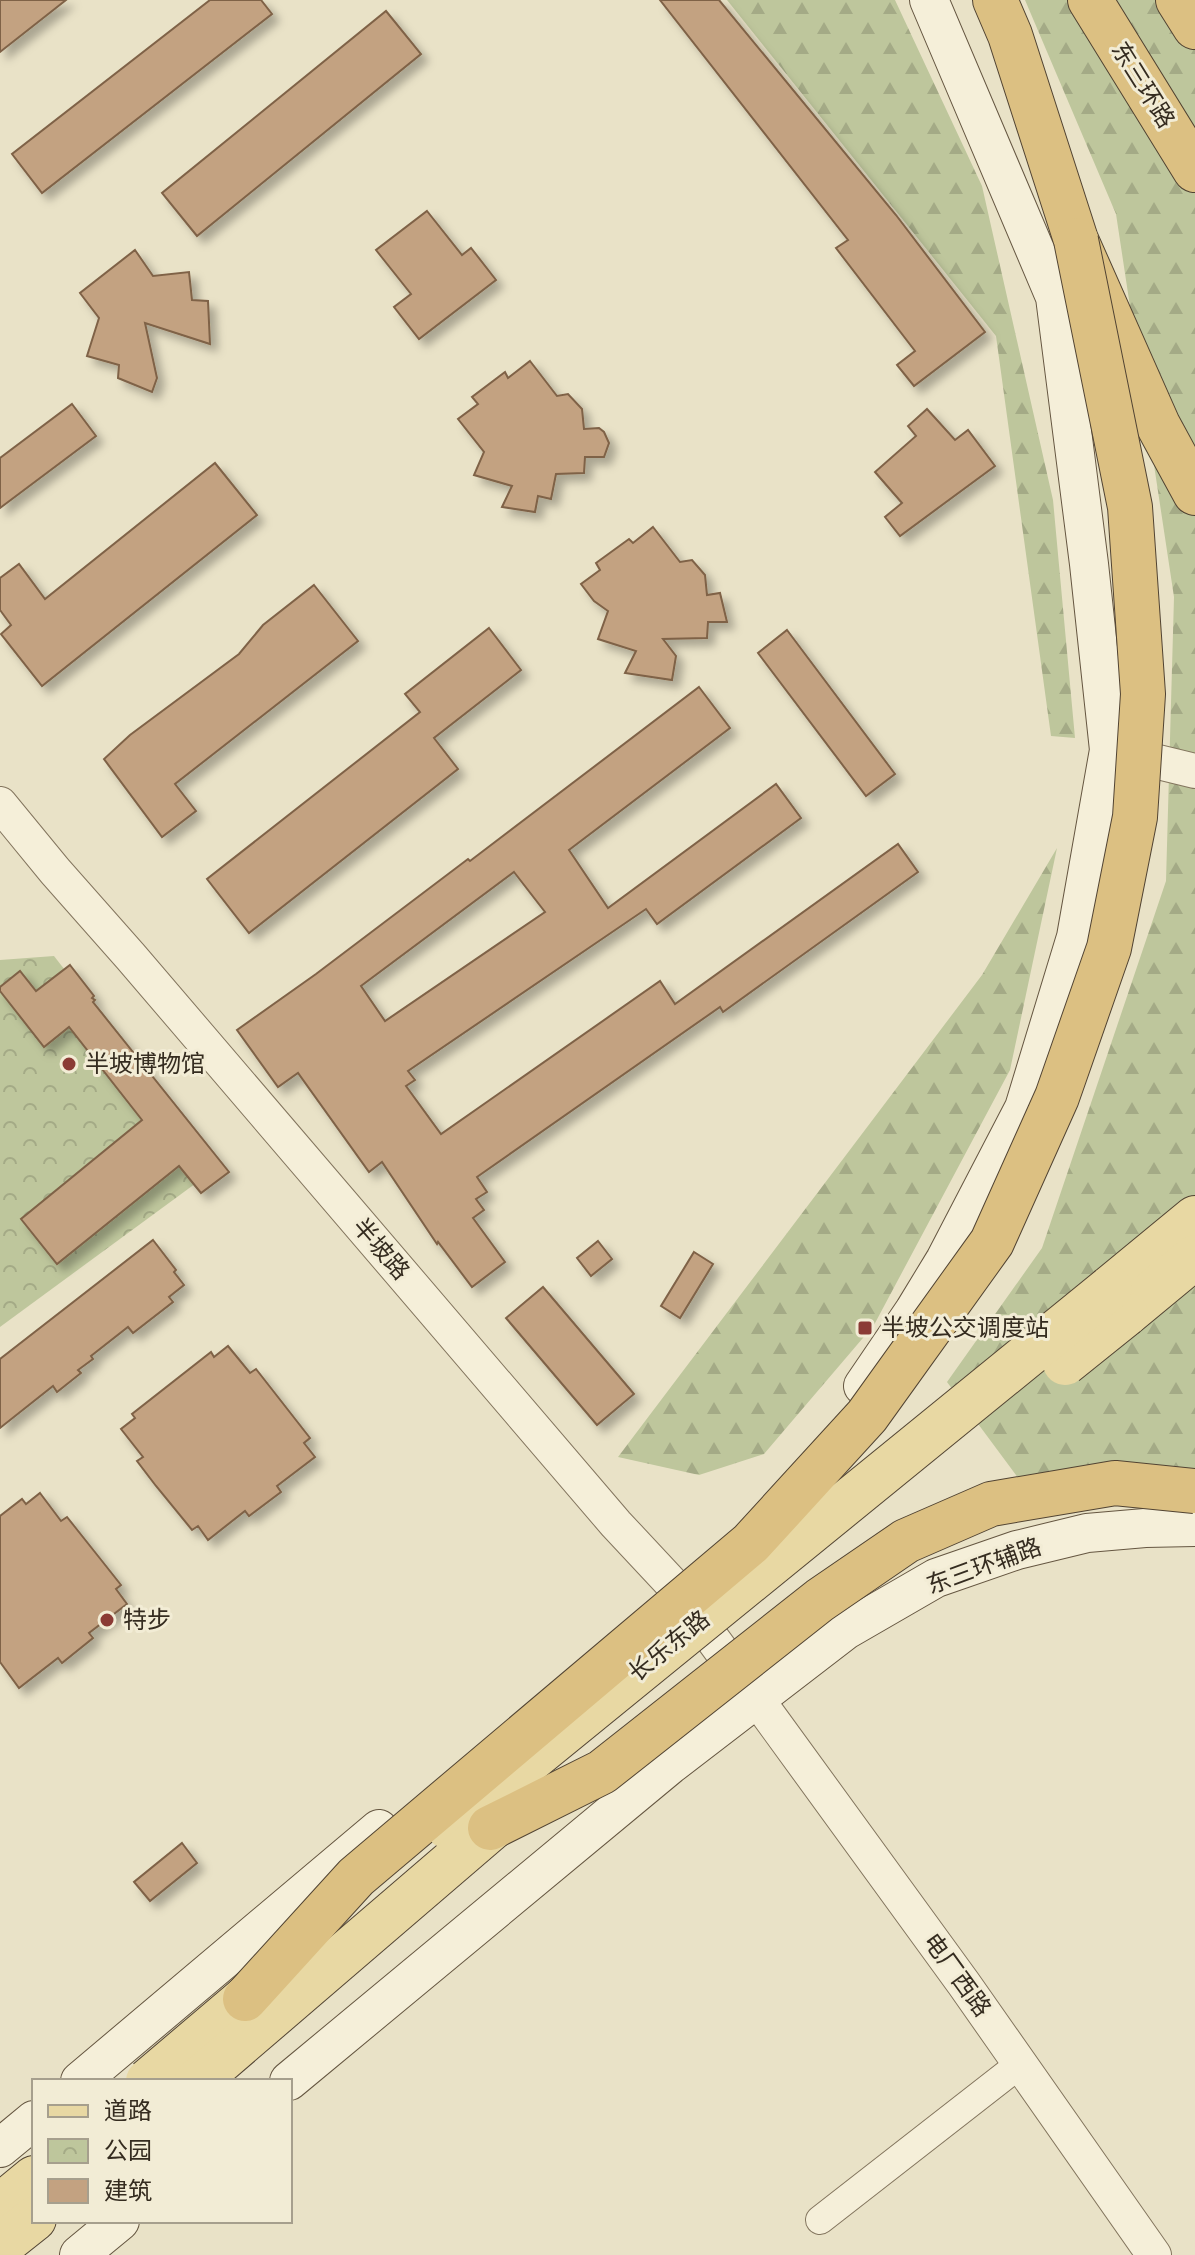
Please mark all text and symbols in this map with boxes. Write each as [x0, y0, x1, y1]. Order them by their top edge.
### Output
street label: 东三环路 [1106, 37, 1180, 133]
place label: 半坡博物馆 [85, 1050, 205, 1078]
marker: 半坡博物馆 [60, 1055, 78, 1073]
street label: 半坡路 [347, 1213, 415, 1285]
place label: 半坡公交调度站 [881, 1314, 1049, 1342]
marker: 半坡公交调度站 [856, 1319, 874, 1337]
street label: 东三环辅路 [923, 1532, 1045, 1600]
street label: 长乐东路 [623, 1605, 715, 1687]
place label: 特步 [123, 1606, 171, 1634]
marker: 特步 [98, 1611, 116, 1629]
street label: 电厂西路 [917, 1928, 997, 2022]
legend [32, 2079, 292, 2223]
text: 道路 [104, 2097, 152, 2125]
text: 公园 [104, 2137, 152, 2165]
text: 建筑 [104, 2177, 152, 2205]

